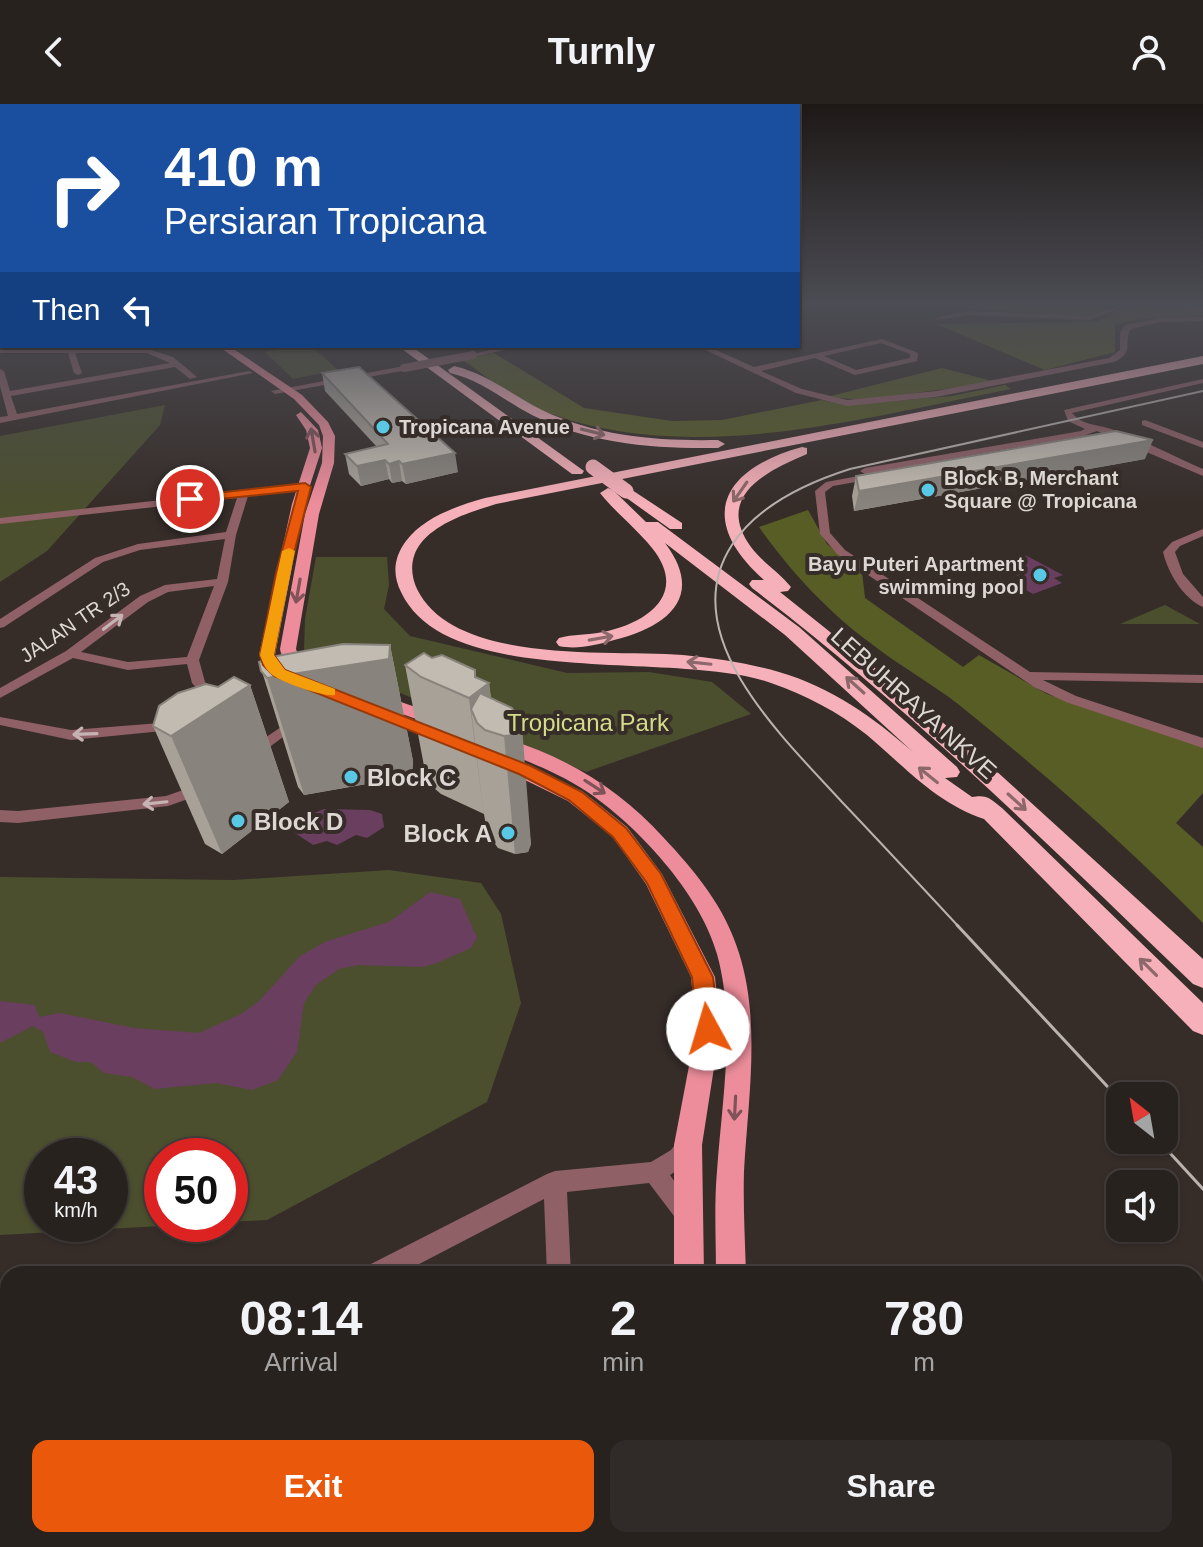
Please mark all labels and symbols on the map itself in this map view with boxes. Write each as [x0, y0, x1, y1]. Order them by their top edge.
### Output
place label: Tropicana Avenue [399, 416, 570, 438]
marker: Tropicana Avenue [374, 418, 392, 436]
one-way arrow [579, 425, 605, 440]
one-way arrow [304, 428, 319, 454]
pin [156, 465, 224, 533]
place label: Block B, Merchant Square @ Tropicana [944, 467, 1138, 512]
one-way arrow [732, 480, 748, 502]
marker: Block B, Merchant Square @ Tropicana [919, 481, 937, 499]
place label: Bayu Puteri Apartment swimming pool [808, 553, 1024, 598]
marker: Bayu Puteri Apartment swimming pool [1031, 566, 1049, 584]
street label: JALAN TR 2/3 [16, 577, 134, 667]
one-way arrow [290, 577, 305, 603]
one-way arrow [102, 614, 123, 631]
street label: LEBUHRAYA NKVE [826, 622, 1002, 784]
one-way arrow [588, 630, 613, 645]
one-way arrow [686, 655, 713, 670]
one-way arrow [845, 677, 865, 695]
park label: Tropicana Park [507, 709, 670, 736]
one-way arrow [72, 727, 99, 742]
place label: Block C [367, 764, 456, 791]
one-way arrow [918, 766, 939, 783]
marker: Block C [342, 768, 360, 786]
one-way arrow [584, 778, 606, 795]
one-way arrow [1007, 793, 1027, 812]
one-way arrow [142, 795, 169, 810]
place label: Block D [254, 808, 343, 835]
marker: Block D [229, 812, 247, 830]
place label: Block A [404, 820, 492, 847]
marker: Block A [499, 824, 517, 842]
one-way arrow [1139, 958, 1158, 977]
position arrow [666, 987, 750, 1071]
north arrow [1106, 1082, 1178, 1154]
one-way arrow [727, 1094, 742, 1121]
speed limit sign: 50 [144, 1138, 248, 1242]

